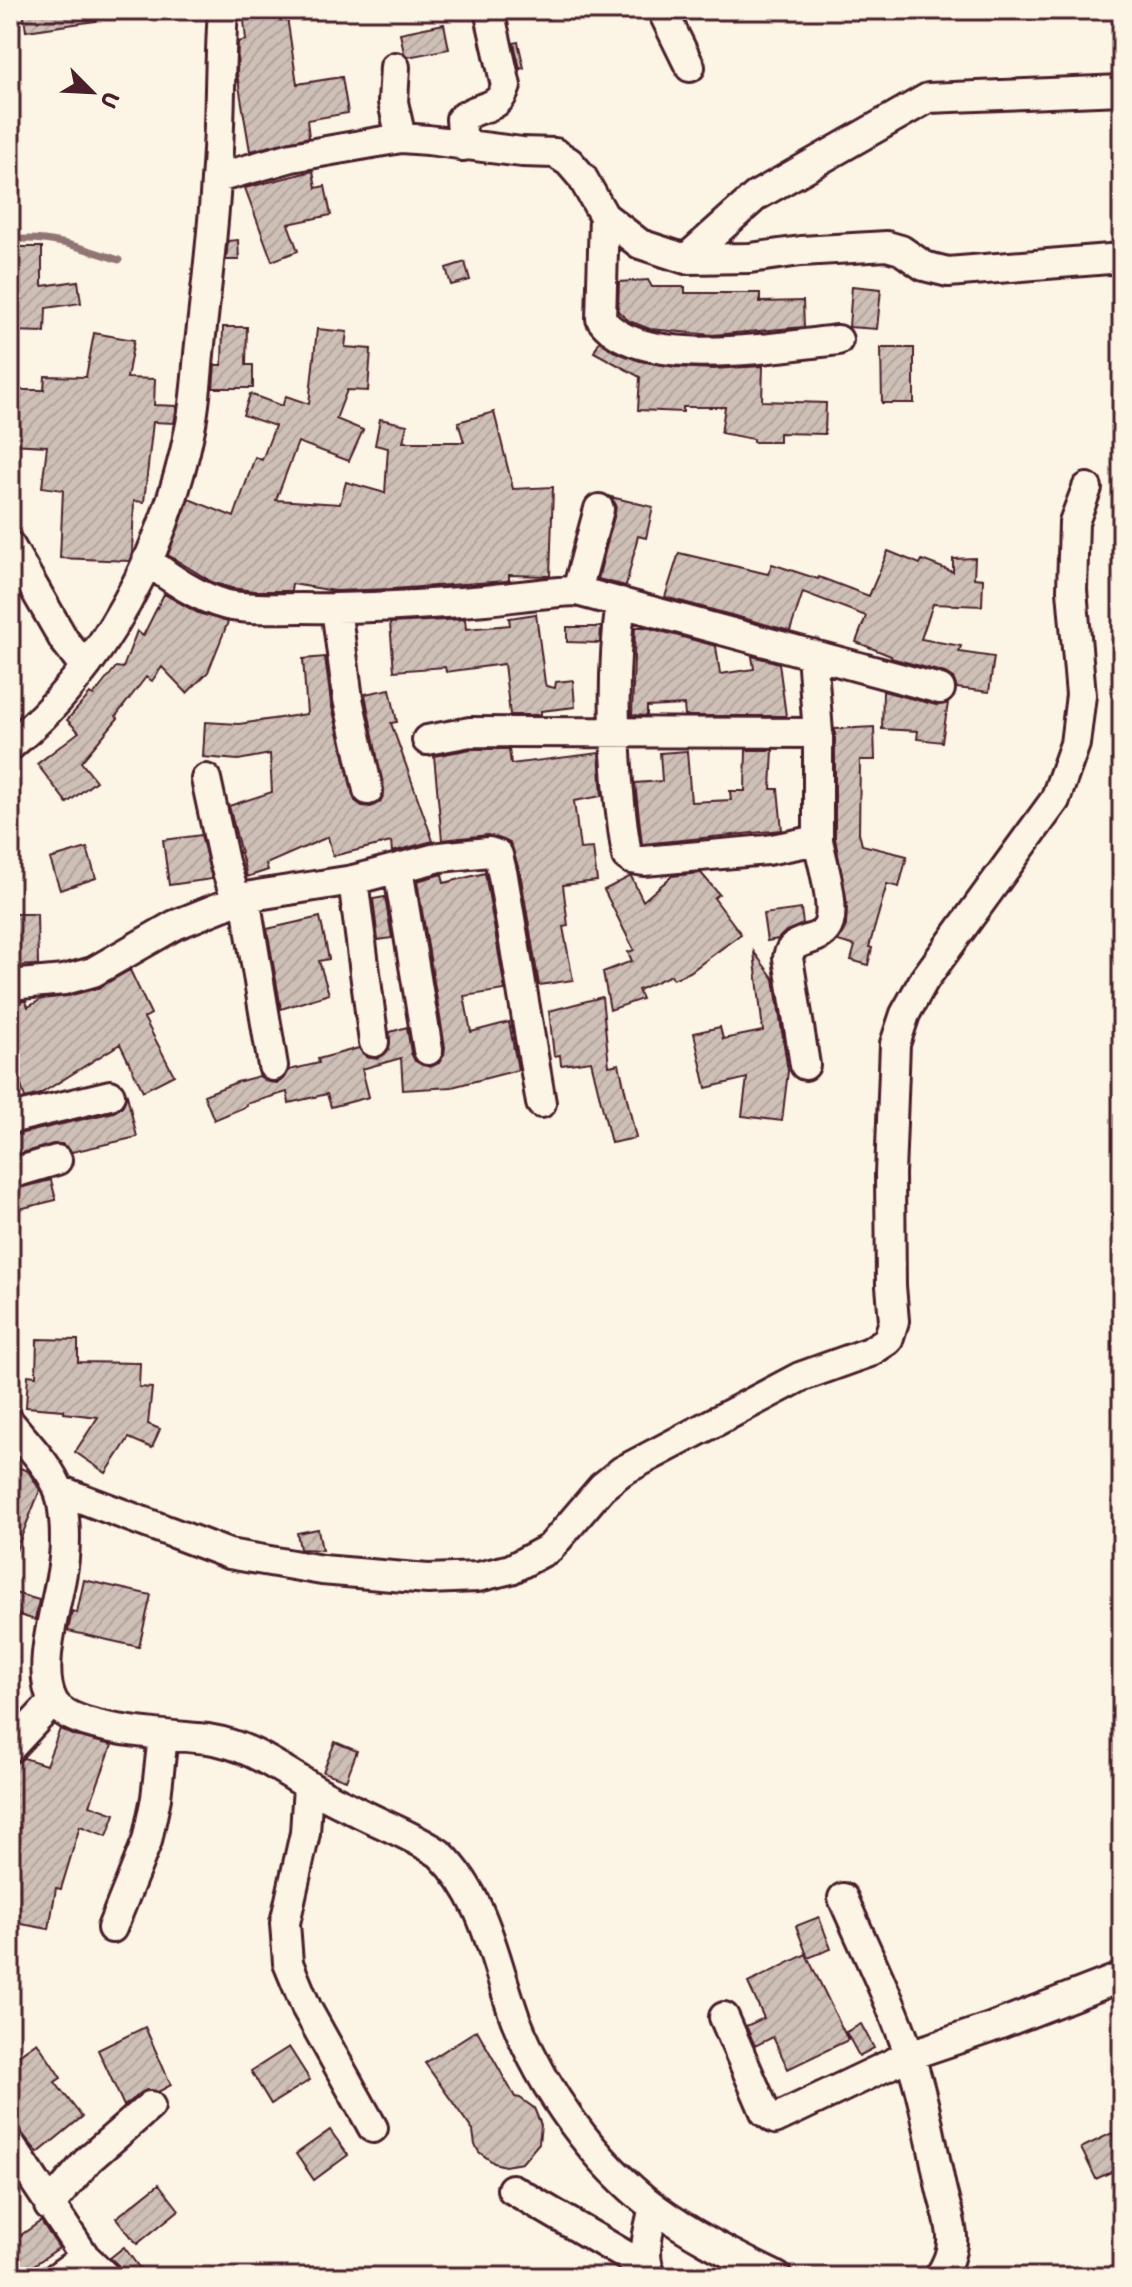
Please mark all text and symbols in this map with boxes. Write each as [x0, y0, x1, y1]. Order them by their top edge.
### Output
north arrow [52, 52, 132, 132]
text: U [94, 87, 126, 113]

